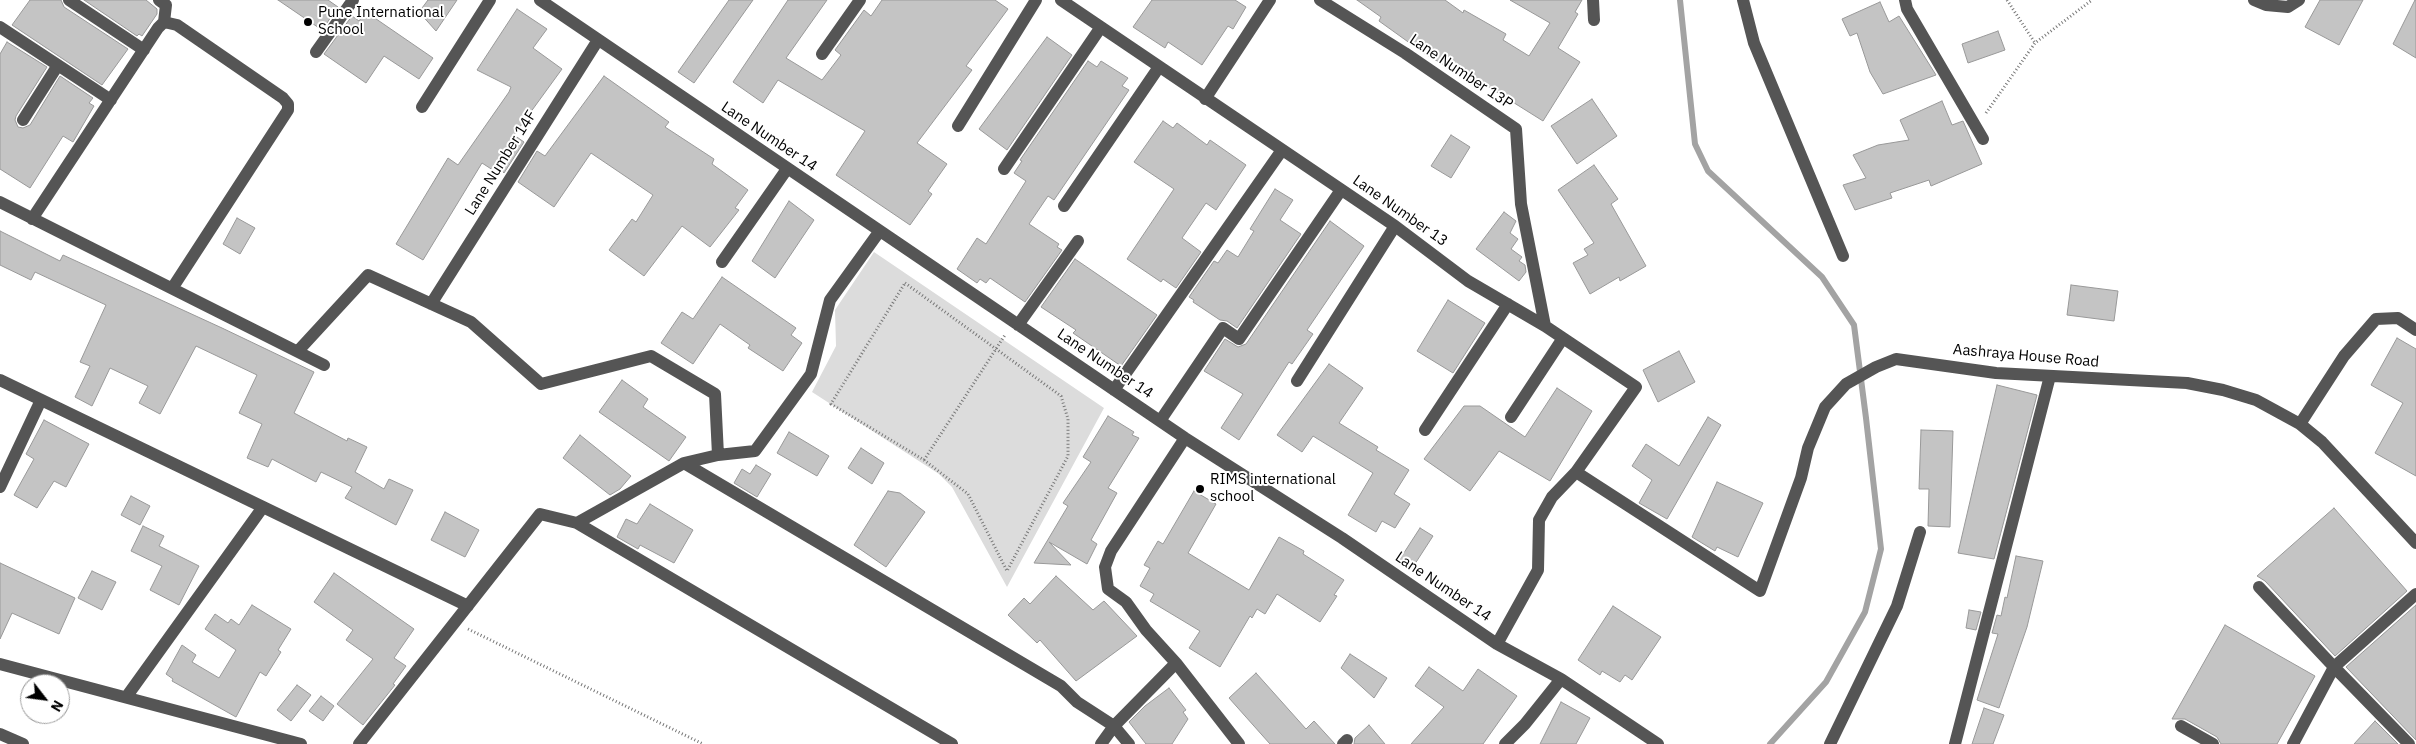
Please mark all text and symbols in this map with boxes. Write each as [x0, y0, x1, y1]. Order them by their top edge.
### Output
place label: Pune International School [318, 4, 444, 39]
marker: Pune International School [302, 16, 314, 28]
street label: Lane Number 13P [1406, 31, 1516, 113]
street label: Lane Number 14 [718, 98, 820, 176]
street label: Lane Number 14F [461, 107, 541, 219]
street label: Lane Number 13 [1349, 172, 1451, 250]
street label: Lane Number 14 [1054, 325, 1156, 403]
street label: Aashraya House Road [1952, 341, 2100, 371]
place label: RIMS international school [1210, 471, 1336, 506]
marker: RIMS international school [1194, 483, 1206, 495]
street label: Lane Number 14 [1392, 548, 1494, 626]
north arrow [20, 674, 70, 724]
text: N [47, 697, 67, 715]

